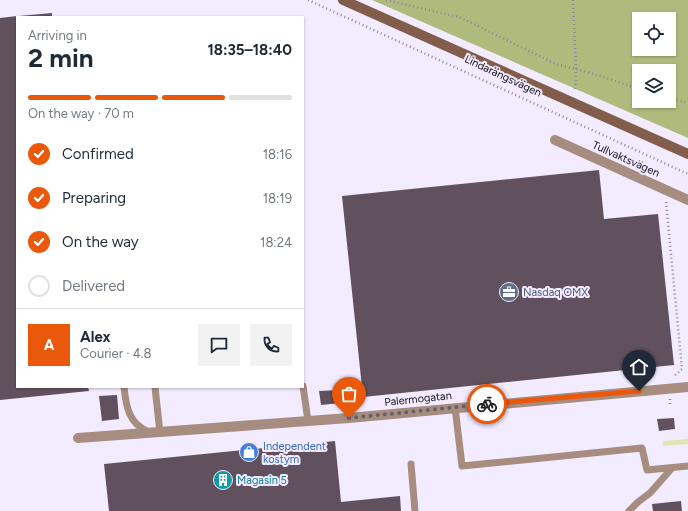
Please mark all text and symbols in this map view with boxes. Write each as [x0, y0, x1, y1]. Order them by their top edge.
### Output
map controls [632, 12, 676, 108]
button: locate [632, 12, 676, 56]
text: Arriving in [28, 28, 87, 43]
text: 18:35–18:40 [207, 41, 292, 59]
text: 2 min [28, 42, 94, 74]
street label: Lindarängsvägen [462, 52, 544, 100]
button: layers [632, 64, 676, 108]
text: On the way · 70 m [28, 106, 134, 121]
street label: Tullvaktsvägen [590, 138, 662, 180]
icon: check [28, 143, 50, 165]
text: Confirmed [62, 145, 134, 163]
text: 18:16 [263, 147, 292, 162]
icon: check [28, 187, 50, 209]
text: Preparing [62, 189, 126, 207]
text: 18:19 [263, 191, 292, 206]
icon: check [28, 231, 50, 253]
text: On the way [62, 233, 139, 251]
text: 18:24 [260, 235, 292, 250]
text: Delivered [62, 277, 125, 295]
office icon: Nasdaq OMX [498, 281, 520, 303]
place label: Nasdaq OMX [523, 286, 588, 299]
button: chat [198, 324, 240, 366]
button: phone [250, 324, 292, 366]
text: Alex [80, 328, 110, 346]
text: A [44, 336, 54, 354]
text: Courier · 4.8 [80, 346, 152, 361]
pin [622, 350, 656, 391]
icon: home [628, 356, 650, 378]
pin [332, 377, 366, 418]
icon: bag [338, 383, 360, 405]
courier [467, 384, 507, 424]
street label: Palermogatan [384, 389, 452, 409]
icon: bike [476, 393, 498, 415]
place label: Independent kostym [263, 440, 326, 466]
shop icon: Independent kostym [238, 441, 260, 463]
building icon: Magasin 5 [212, 469, 234, 491]
place label: Magasin 5 [237, 474, 287, 487]

